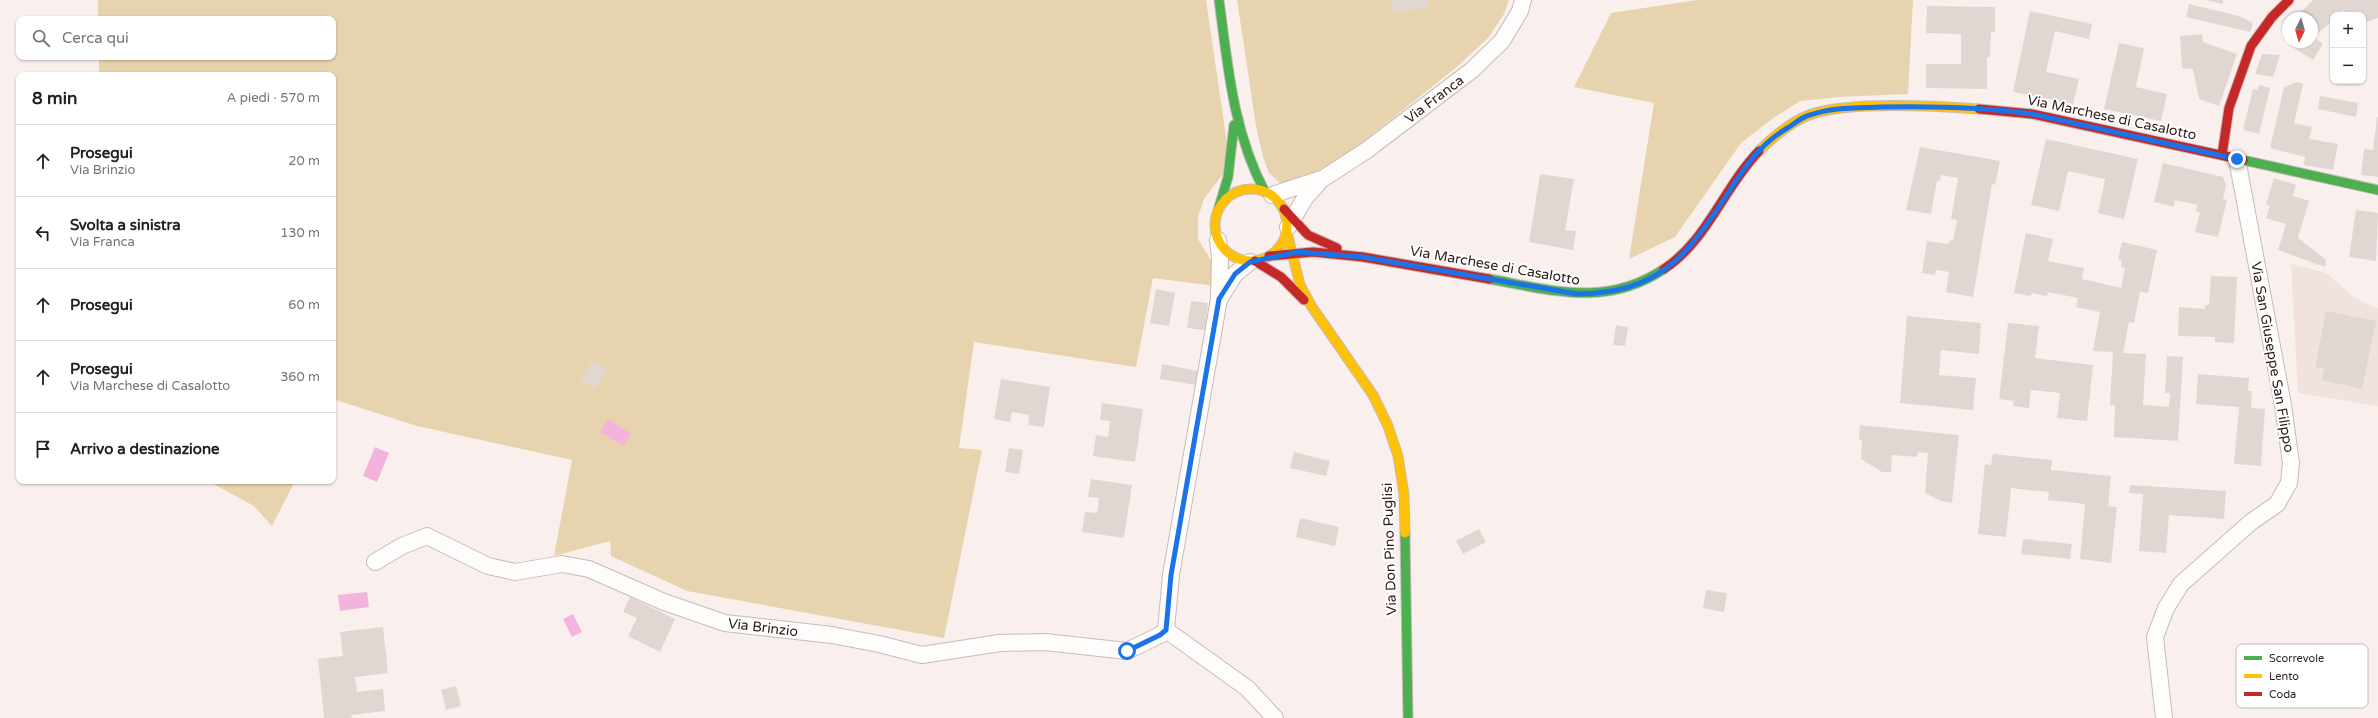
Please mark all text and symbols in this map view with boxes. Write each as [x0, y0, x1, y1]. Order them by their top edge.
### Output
north arrow [2282, 12, 2318, 48]
map controls [2330, 12, 2366, 84]
button: + [2330, 12, 2366, 48]
search box [16, 16, 336, 60]
icon: search [30, 27, 52, 49]
text: Cerca qui [62, 29, 129, 47]
button: − [2330, 48, 2366, 84]
street label: Via Franca [1401, 72, 1467, 127]
text: 8 min [32, 88, 77, 109]
text: A piedi · 570 m [227, 90, 320, 106]
street label: Via Marchese di Casalotto [2026, 91, 2198, 144]
text: Prosegui [70, 144, 133, 162]
icon: ahead [32, 150, 54, 172]
route end [2228, 150, 2246, 168]
text: 20 m [288, 153, 320, 169]
text: Via Brinzio [70, 162, 135, 178]
text: Svolta a sinistra [70, 216, 181, 234]
icon: left [32, 222, 54, 244]
text: 130 m [280, 225, 320, 241]
text: Via Franca [70, 234, 135, 250]
street label: Via Marchese di Casalotto [1408, 242, 1581, 289]
street label: Via San Giuseppe San Filippo [2247, 260, 2298, 454]
icon: ahead [32, 294, 54, 316]
text: Prosegui [70, 296, 133, 314]
text: 60 m [288, 297, 320, 313]
text: Prosegui [70, 360, 133, 378]
icon: ahead [32, 366, 54, 388]
text: 360 m [280, 369, 320, 385]
text: Via Marchese di Casalotto [70, 378, 230, 394]
icon: arrive [32, 438, 54, 460]
text: Arrivo a destinazione [70, 440, 220, 458]
street label: Via Don Pino Puglisi [1379, 482, 1400, 616]
street label: Via Brinzio [727, 615, 799, 640]
route start [1118, 642, 1136, 660]
legend [2236, 644, 2368, 708]
text: Scorrevole [2269, 652, 2324, 665]
text: Lento [2269, 670, 2299, 683]
text: Coda [2269, 688, 2296, 701]

